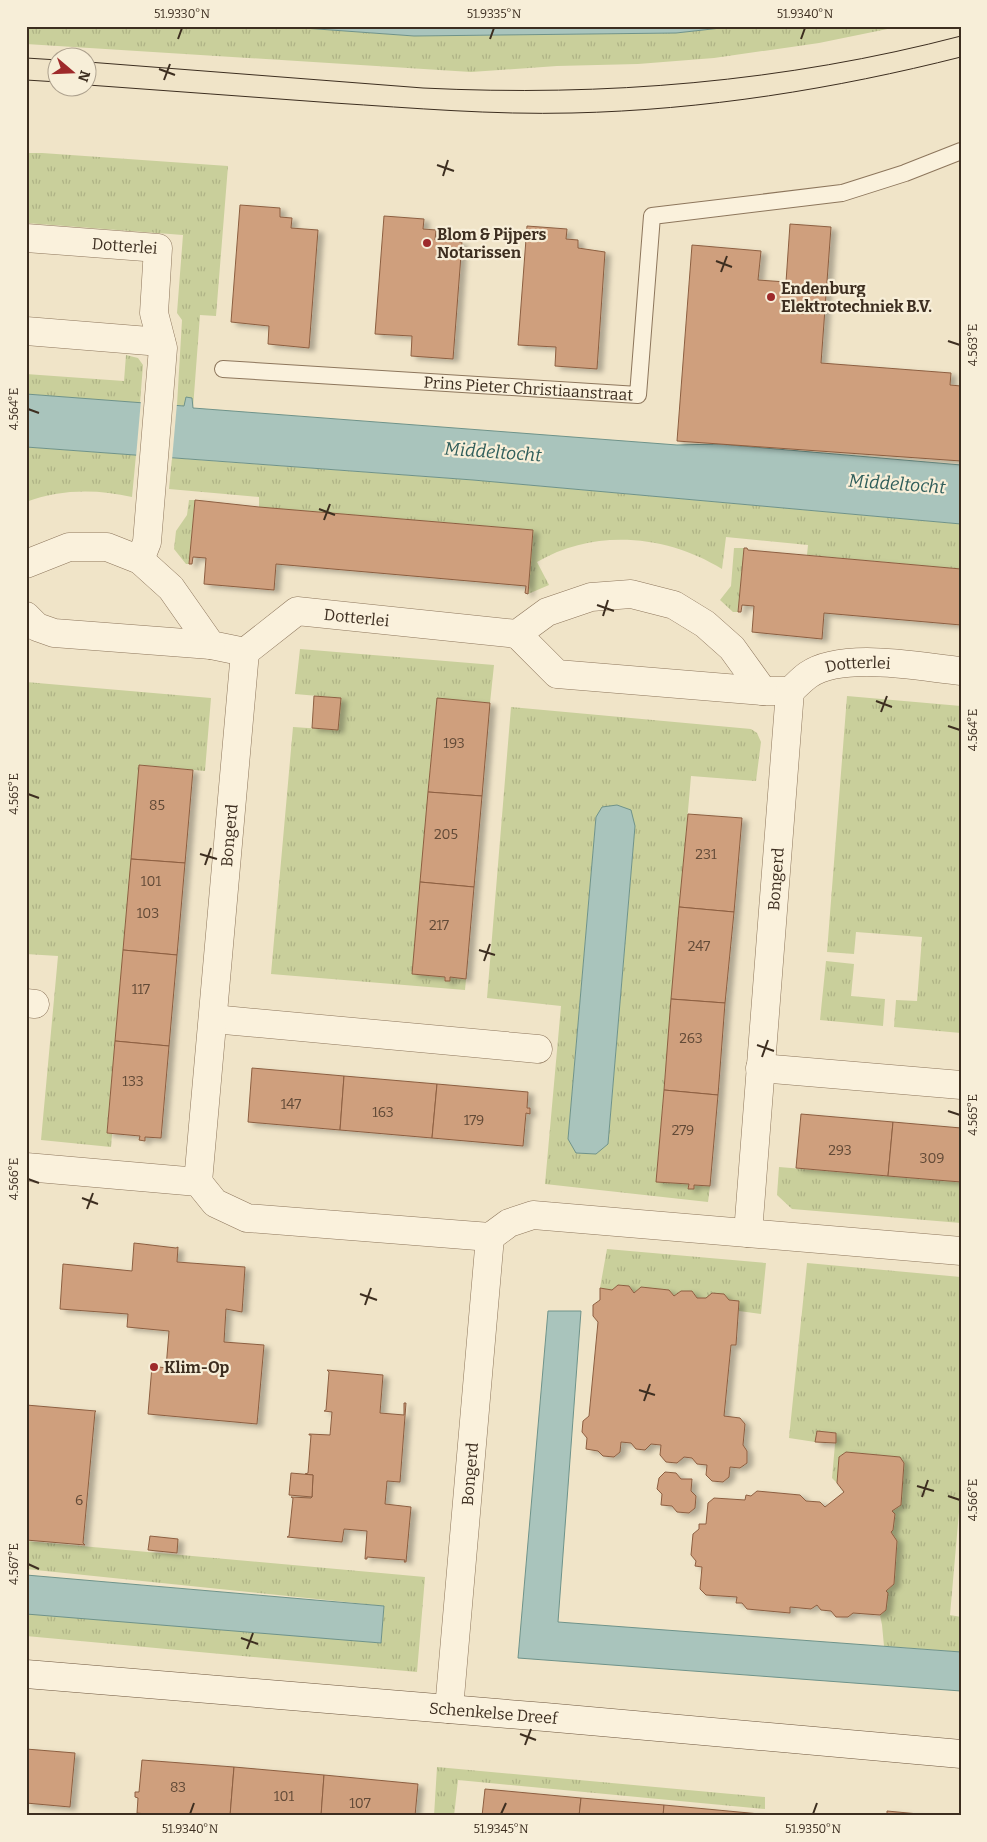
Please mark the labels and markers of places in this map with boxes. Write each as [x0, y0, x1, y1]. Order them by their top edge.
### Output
place label: Blom & Pijpers Notarissen [437, 225, 547, 262]
marker: Blom & Pijpers Notarissen [421, 237, 433, 249]
place label: Endenburg Elektrotechniek B.V. [781, 279, 932, 316]
marker: Endenburg Elektrotechniek B.V. [765, 291, 777, 303]
place label: Klim-Op [164, 1358, 229, 1377]
marker: Klim-Op [148, 1361, 160, 1373]

